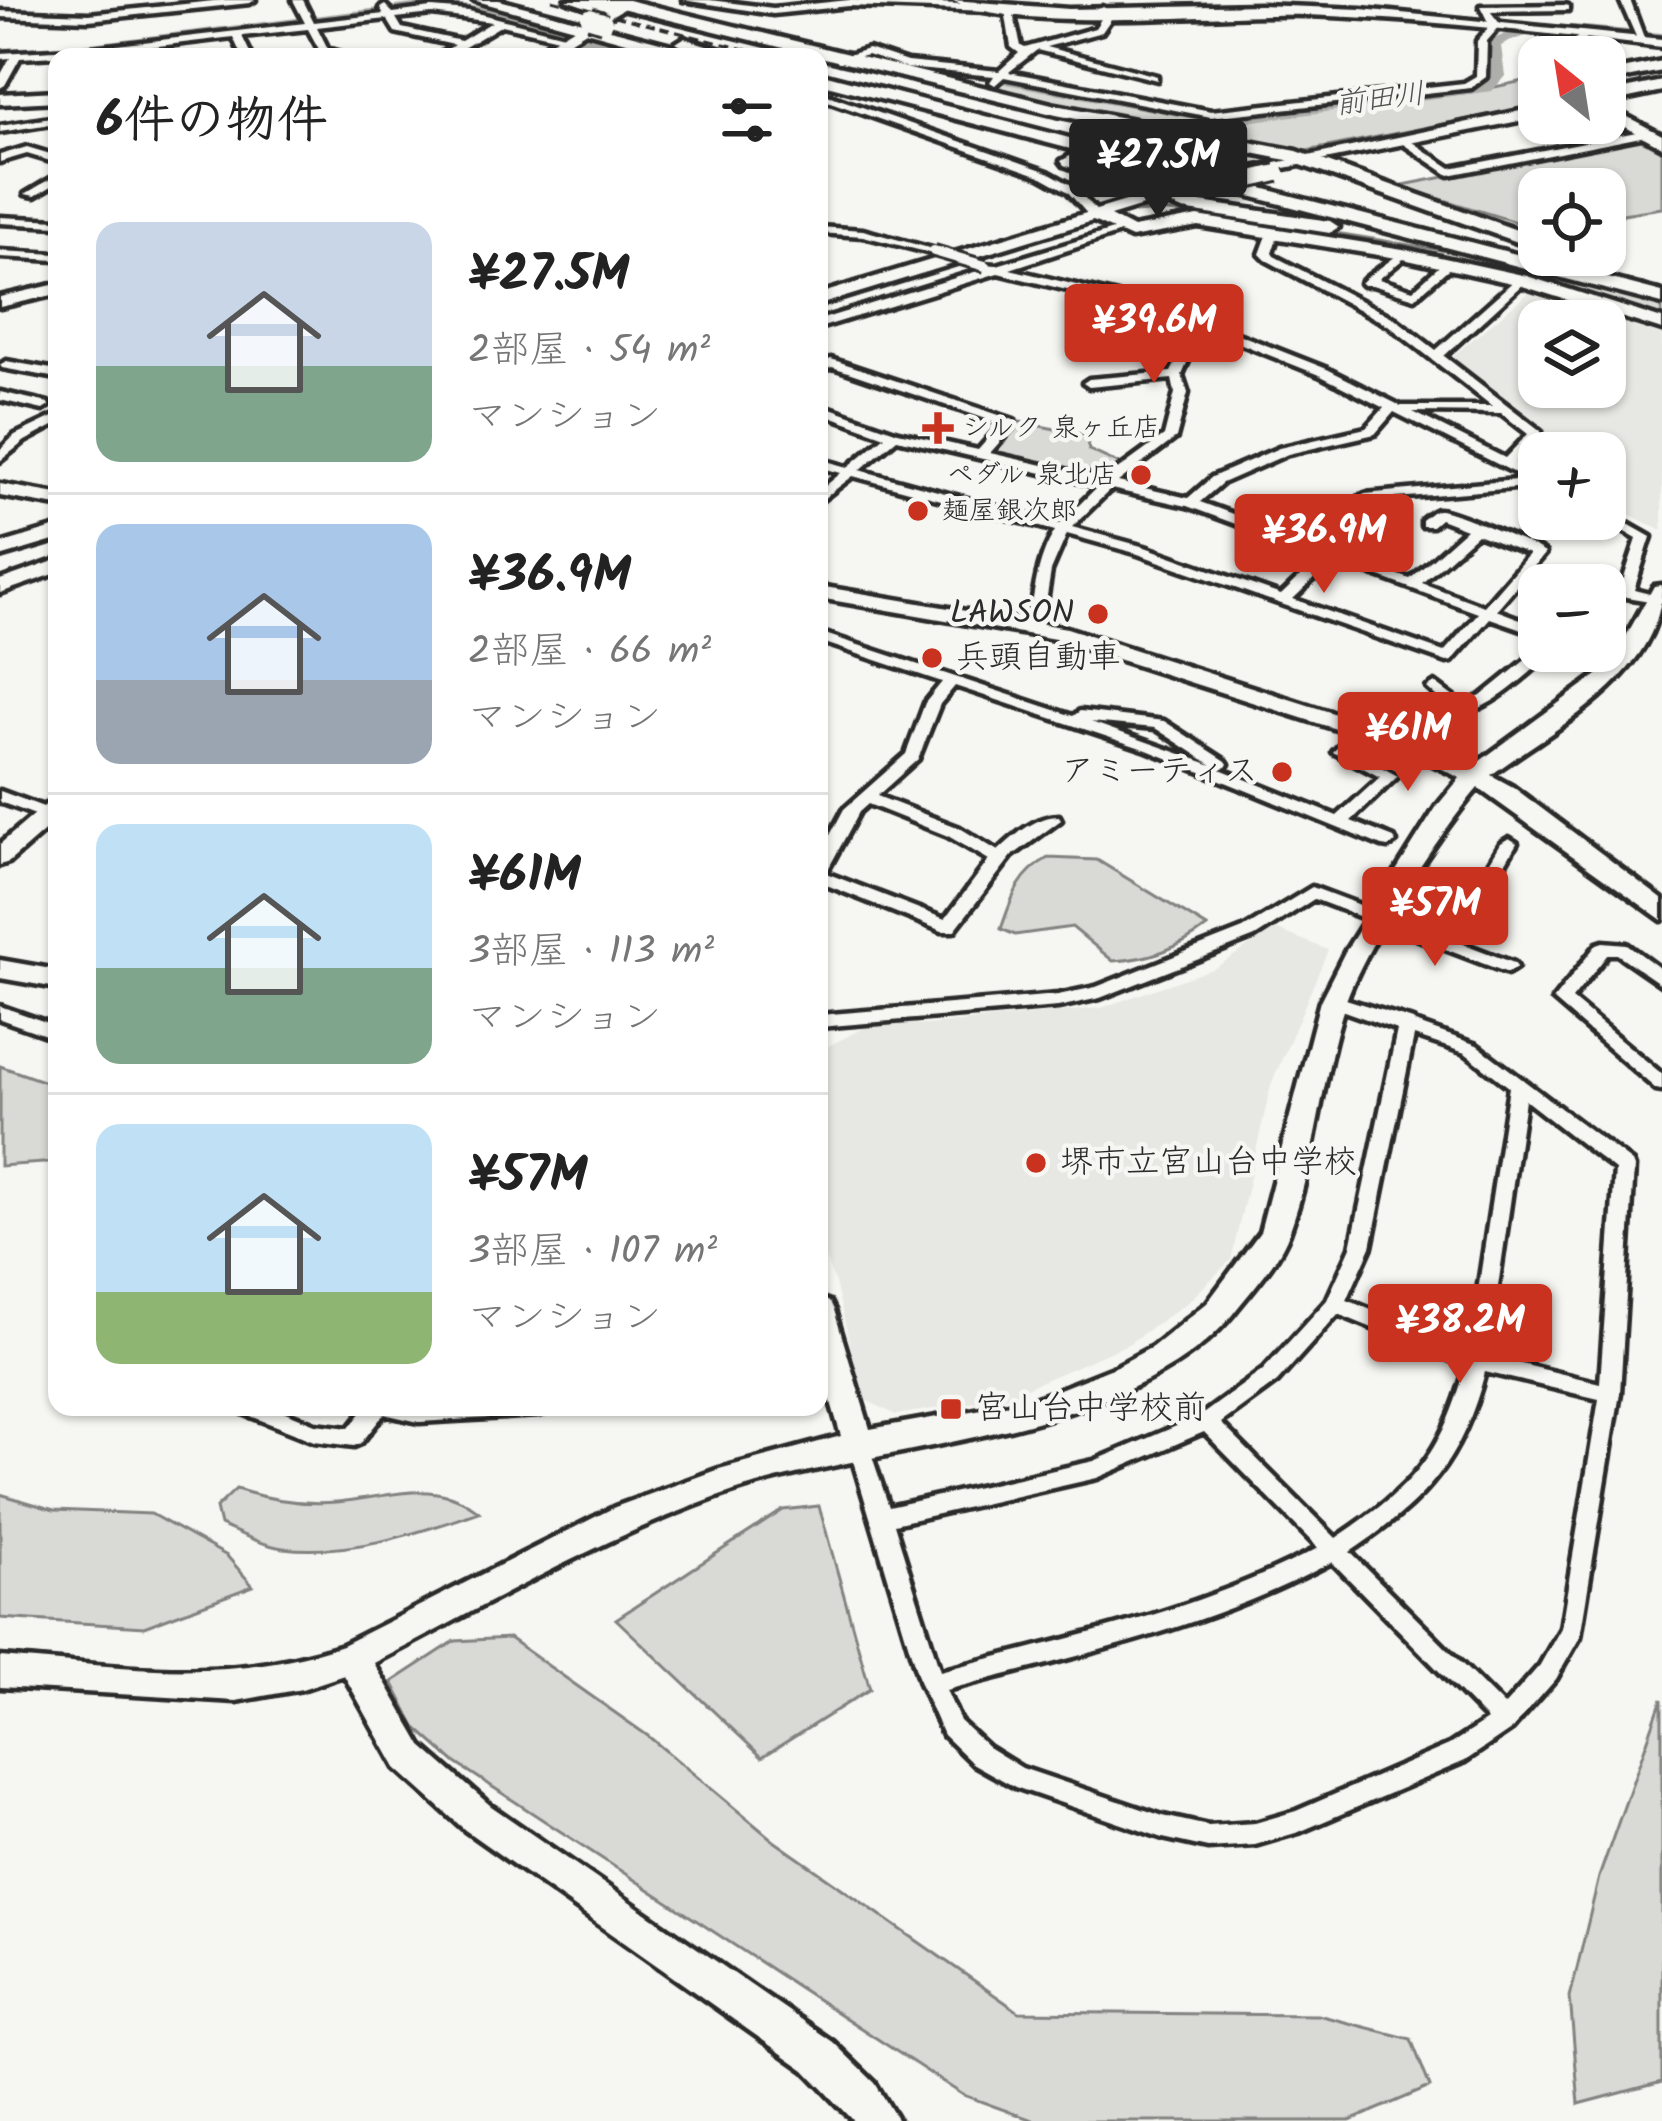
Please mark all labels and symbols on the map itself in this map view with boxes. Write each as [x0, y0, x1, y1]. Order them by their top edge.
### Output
north arrow [1518, 36, 1626, 144]
water label: 前田川 [1332, 71, 1428, 129]
pin: ¥27.5M [1060, 119, 1256, 221]
pin: ¥39.6M [1056, 284, 1252, 386]
place label: シルク 泉ヶ丘店 [962, 407, 1160, 450]
marker: シルク 泉ヶ丘店 [925, 415, 951, 441]
place label: ペダル 泉北店 [947, 454, 1117, 497]
marker: ペダル 泉北店 [1128, 462, 1154, 488]
place label: 麺屋銀次郎 [942, 490, 1077, 533]
pin: ¥36.9M [1226, 494, 1422, 596]
marker: 麺屋銀次郎 [905, 498, 931, 524]
place label: LAWSON [950, 588, 1074, 641]
marker: LAWSON [1085, 601, 1111, 627]
place label: 兵頭自動車 [956, 632, 1121, 685]
marker: 兵頭自動車 [919, 645, 945, 671]
pin: ¥61M [1337, 692, 1479, 794]
place label: アミーティス [1061, 746, 1258, 799]
marker: アミーティス [1269, 759, 1295, 785]
pin: ¥57M [1364, 867, 1506, 969]
place label: 堺市立宮山台中学校 [1060, 1137, 1357, 1190]
marker: 堺市立宮山台中学校 [1023, 1150, 1049, 1176]
pin: ¥38.2M [1362, 1284, 1558, 1386]
place label: 宮山台中学校前 [975, 1383, 1206, 1436]
marker: 宮山台中学校前 [938, 1396, 964, 1422]

